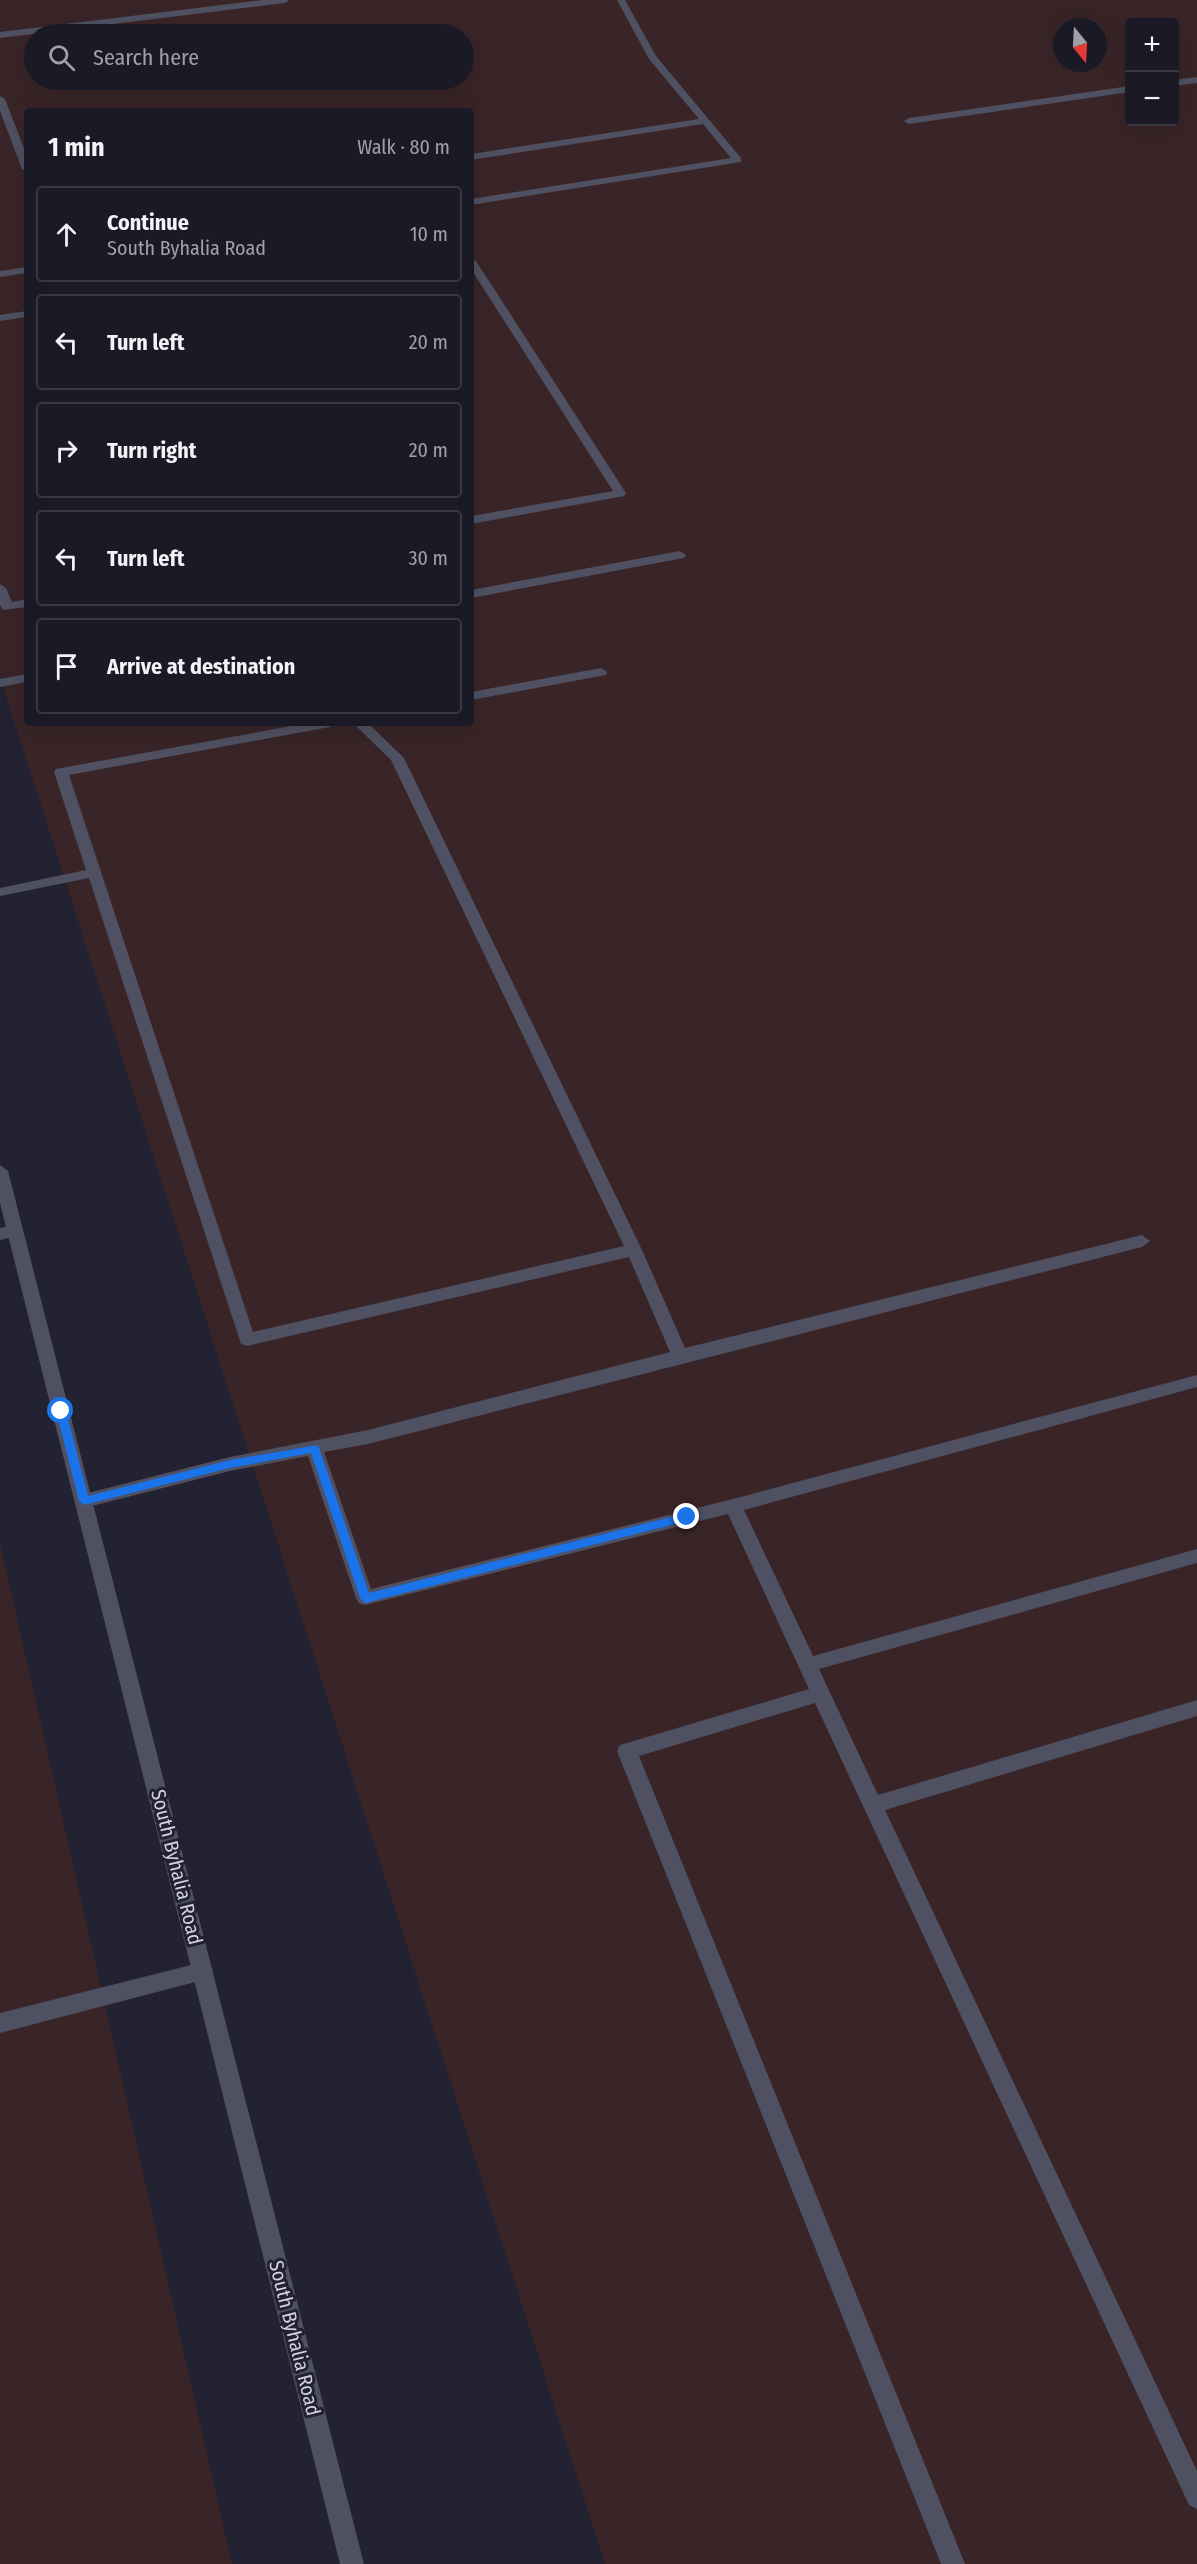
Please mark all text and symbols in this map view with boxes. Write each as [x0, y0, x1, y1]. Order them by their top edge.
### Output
north arrow [1053, 18, 1107, 72]
map controls [1125, 18, 1179, 126]
button: + [1125, 18, 1179, 72]
search box [24, 24, 474, 90]
icon: search [45, 41, 78, 74]
text: Search here [93, 44, 199, 71]
button: − [1125, 72, 1179, 126]
text: 1 min [48, 132, 105, 163]
text: Walk · 80 m [357, 135, 450, 159]
text: Continue [107, 209, 189, 236]
icon: ahead [50, 218, 83, 251]
text: 10 m [410, 222, 448, 246]
text: South Byhalia Road [107, 236, 266, 260]
icon: left [50, 326, 83, 359]
text: Turn left [107, 329, 185, 356]
text: 20 m [409, 330, 448, 354]
icon: right [50, 434, 83, 467]
text: Turn right [107, 437, 196, 464]
text: 20 m [409, 438, 448, 462]
icon: left [50, 542, 83, 575]
text: Turn left [107, 545, 185, 572]
text: 30 m [408, 546, 448, 570]
icon: arrive [50, 650, 83, 683]
text: Arrive at destination [107, 653, 295, 680]
route start [47, 1397, 73, 1423]
route end [673, 1503, 699, 1529]
street label: South Byhalia Road [146, 1787, 208, 1947]
street label: South Byhalia Road [264, 2258, 326, 2418]

